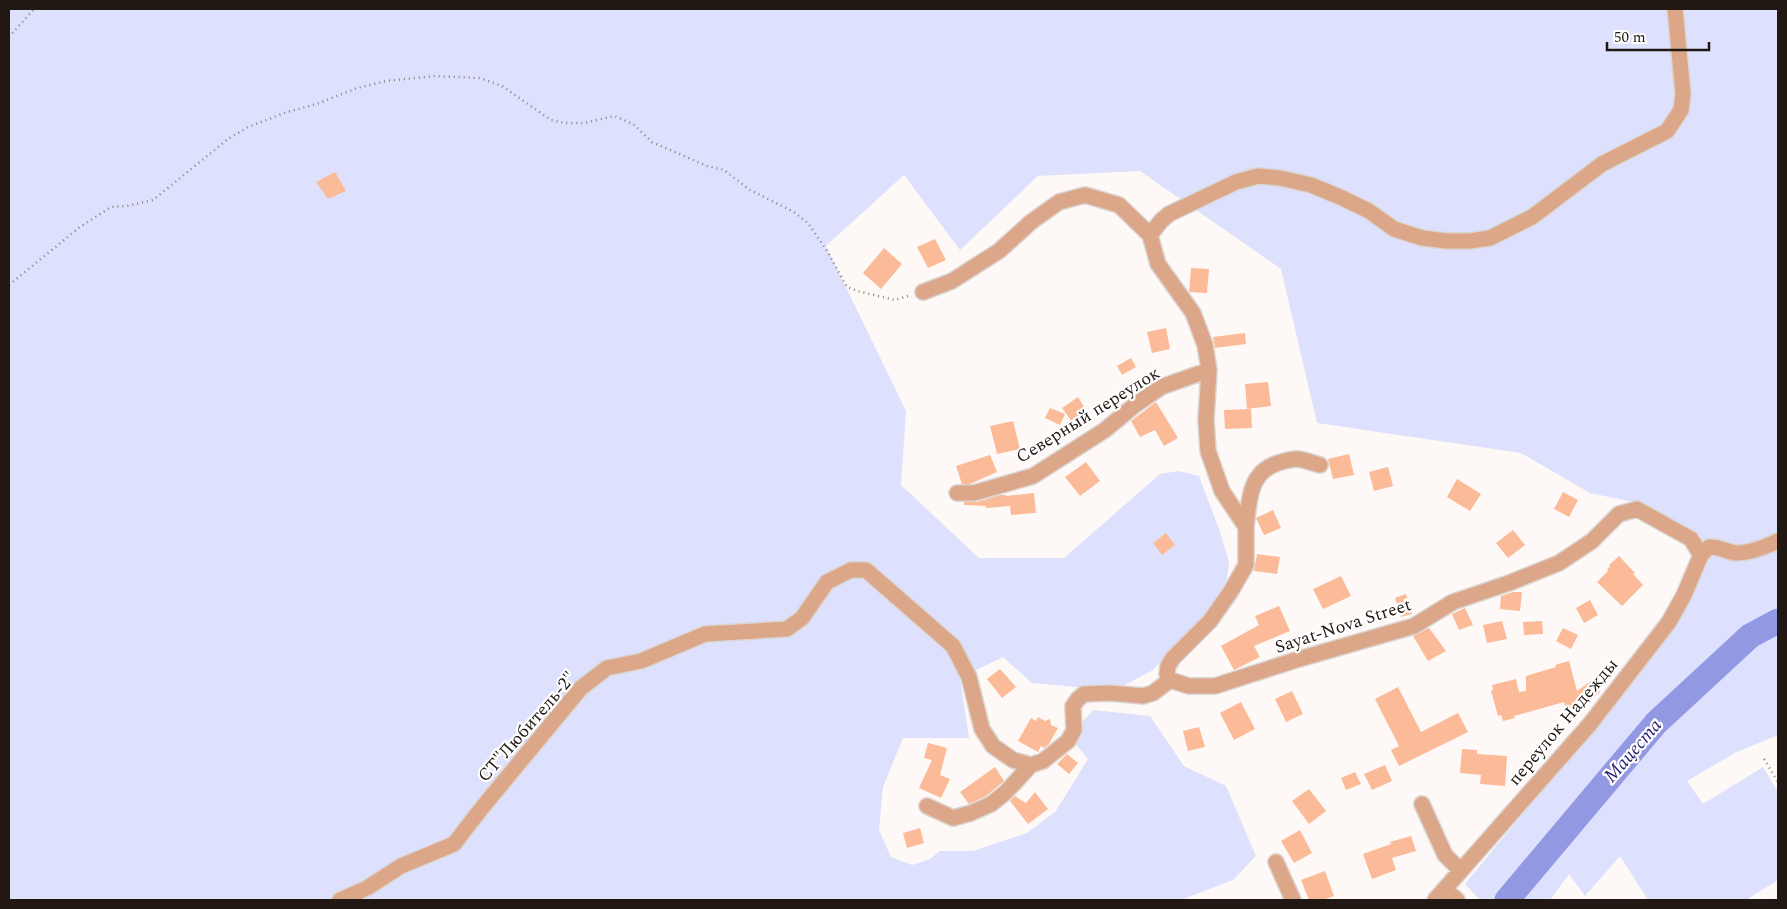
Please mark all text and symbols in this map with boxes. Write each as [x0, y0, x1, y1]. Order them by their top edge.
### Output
scale bar [1607, 20, 1710, 52]
text: 50 m [1614, 26, 1646, 49]
street label: Северный переулок [1011, 360, 1165, 470]
street label: Sayat-Nova Street [1271, 591, 1415, 661]
street label: переулок Надежды [1501, 652, 1625, 792]
street label: СТ"Любитель-2" [471, 666, 583, 788]
water label: Мацеста [1597, 712, 1669, 790]

